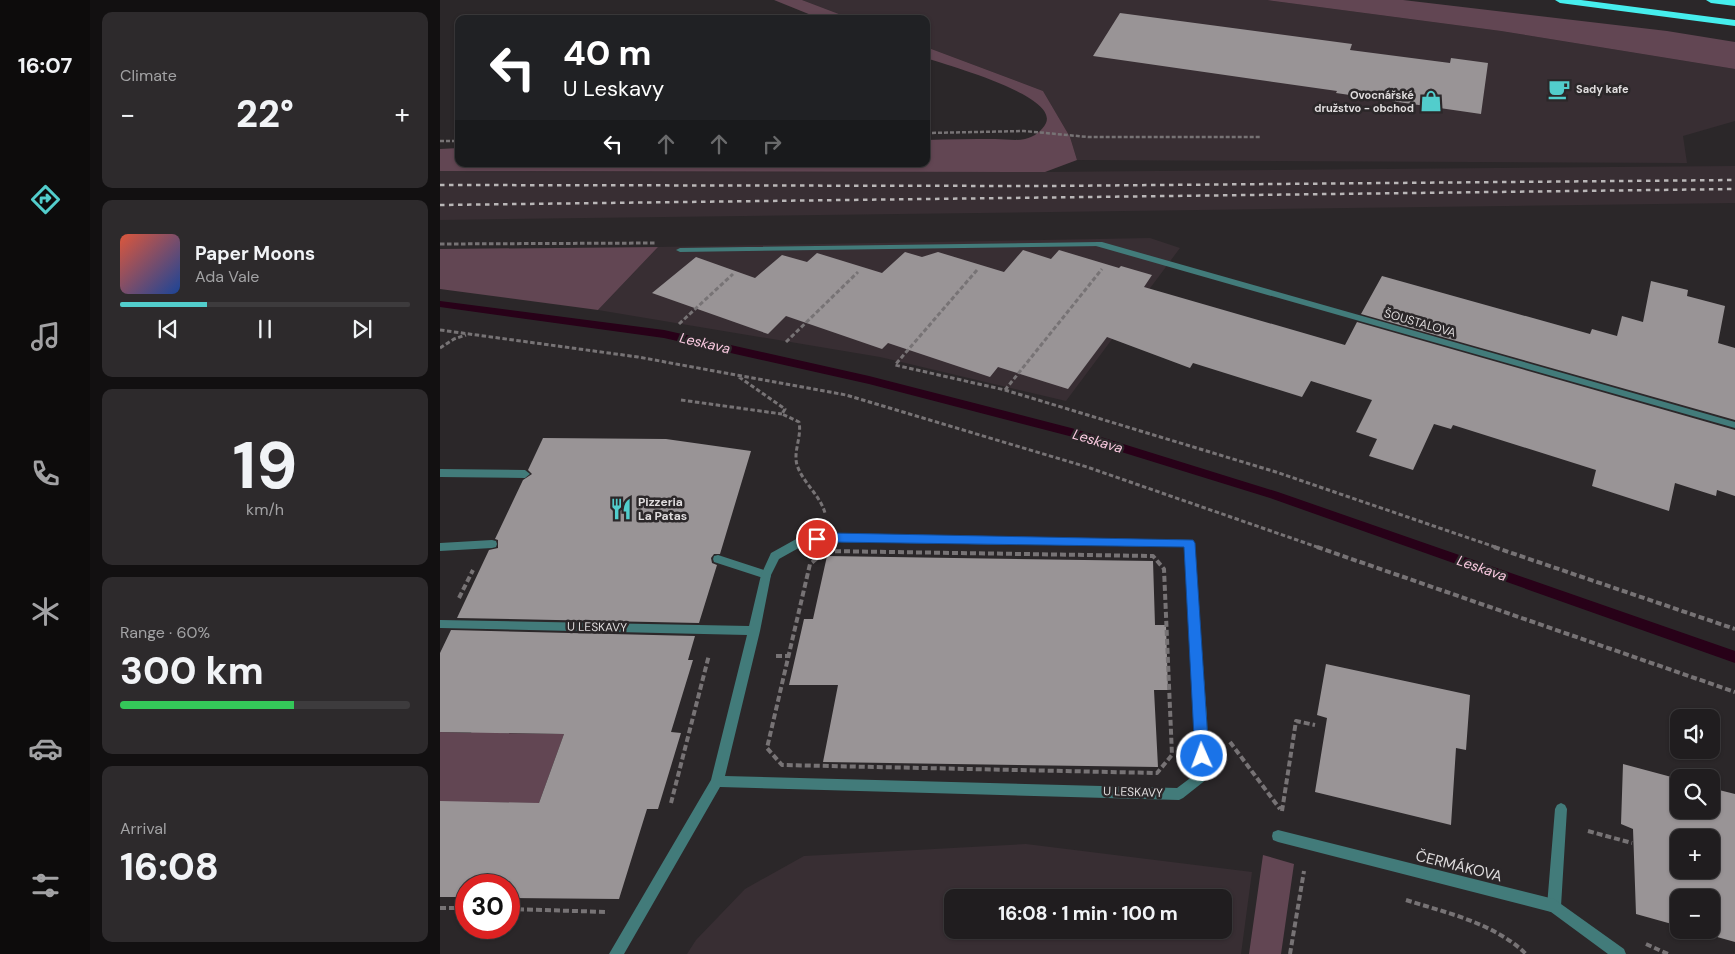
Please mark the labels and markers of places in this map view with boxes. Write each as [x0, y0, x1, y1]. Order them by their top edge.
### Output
cafe icon: Sady kafe [1546, 76, 1572, 102]
place label: Sady kafe [1576, 82, 1629, 96]
place label: Ovocnářské družstvo - obchod [1314, 88, 1414, 115]
shop icon: Ovocnářské družstvo - obchod [1418, 88, 1444, 114]
place label: Pizzeria La Patas [638, 494, 687, 524]
restaurant icon: Pizzeria La Patas [608, 496, 634, 522]
pin [796, 518, 838, 560]

